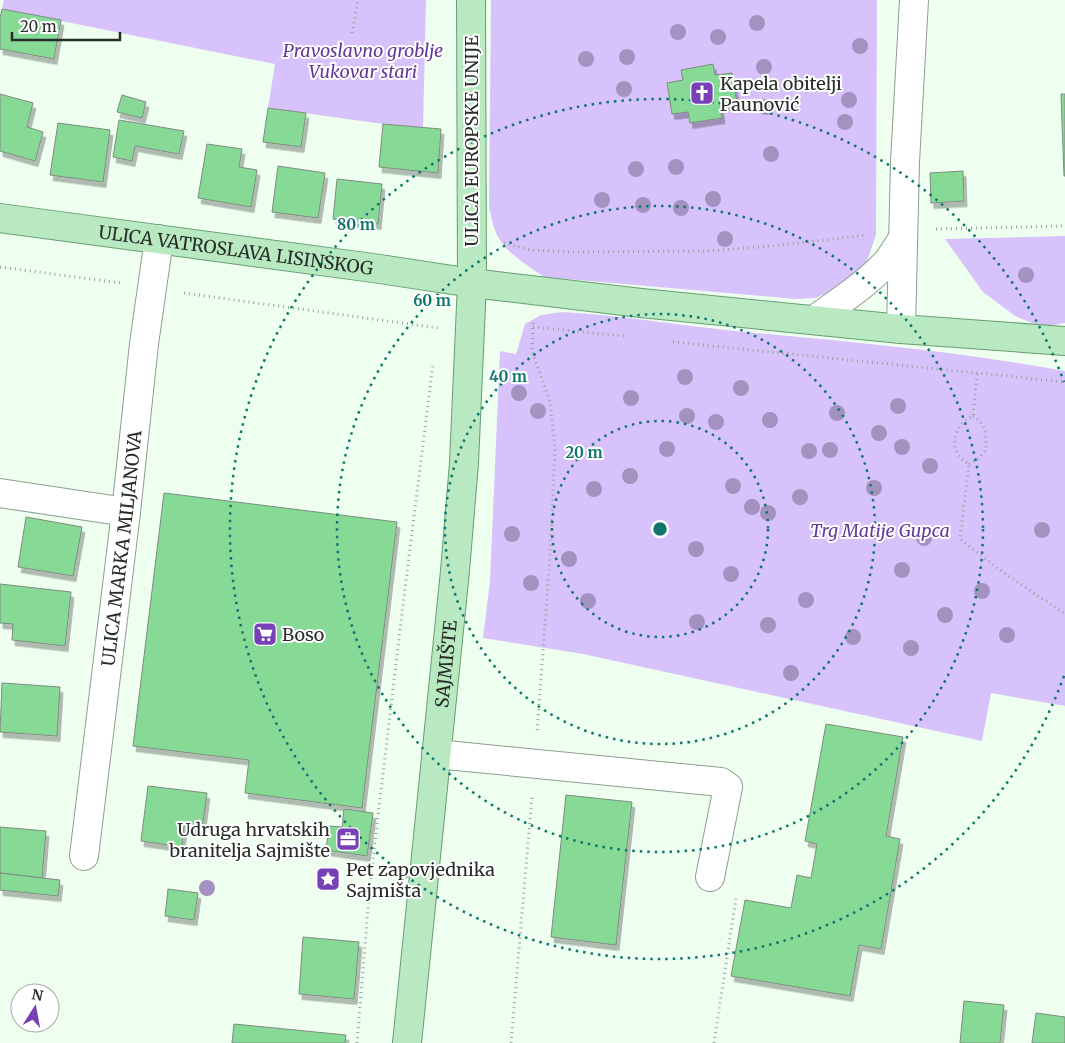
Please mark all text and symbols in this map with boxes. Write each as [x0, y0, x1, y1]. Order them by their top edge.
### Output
scale bar [12, 10, 120, 42]
text: 20 m [20, 17, 57, 36]
street label: ULICA EUROPSKE UNIJE [460, 35, 483, 247]
park label: Pravoslavno groblje Vukovar stari [283, 39, 443, 83]
place label: Kapela obitelji Paunović [720, 72, 842, 116]
church icon: Kapela obitelji Paunović [689, 80, 715, 106]
text: 80 m [337, 215, 375, 234]
street label: ULICA VATROSLAVA LISINSKOG [97, 220, 375, 279]
text: 60 m [413, 291, 451, 310]
text: 40 m [489, 367, 527, 386]
street label: ULICA MARKA MILJANOVA [96, 429, 146, 667]
text: 20 m [565, 443, 603, 462]
park label: Trg Matije Gupca [810, 519, 950, 542]
centre of rings [651, 520, 669, 538]
street label: SAJMIŠTE [430, 618, 461, 709]
supermarket icon: Boso [252, 621, 278, 647]
place label: Boso [282, 623, 324, 646]
place label: Udruga hrvatskih branitelja Sajmište [168, 818, 330, 862]
office icon: Udruga hrvatskih branitelja Sajmište [335, 826, 361, 852]
place label: Pet zapovjednika Sajmišta [346, 858, 495, 902]
place icon: Pet zapovjednika Sajmišta [315, 866, 341, 892]
north arrow [10, 983, 60, 1033]
text: N [30, 985, 45, 1005]

